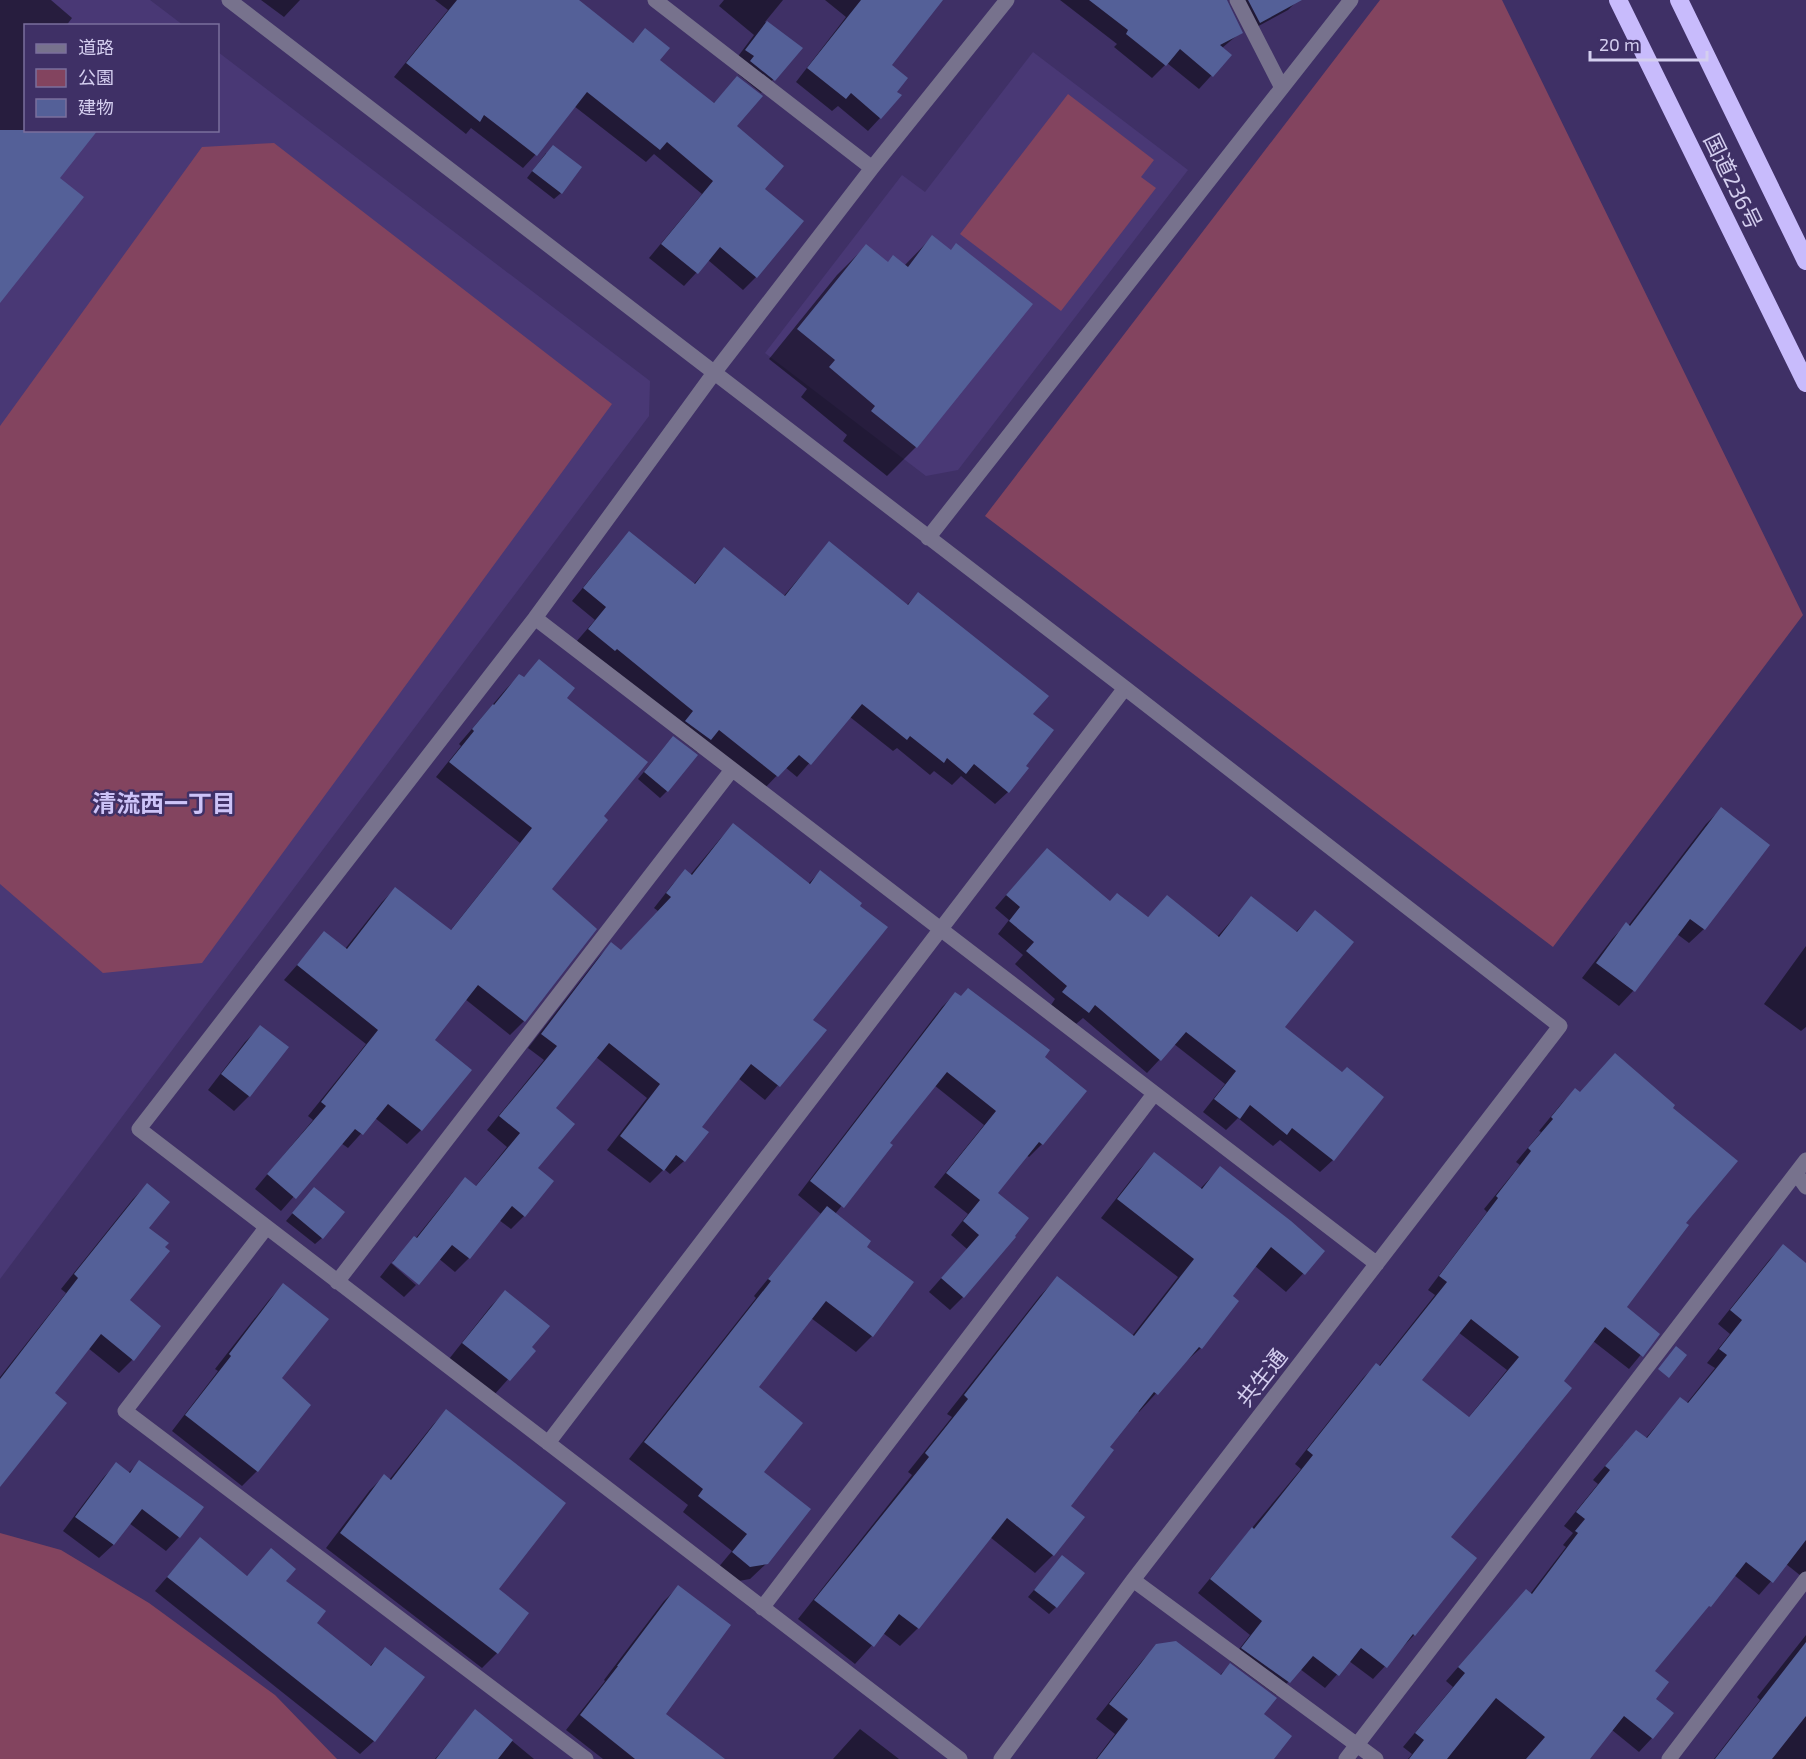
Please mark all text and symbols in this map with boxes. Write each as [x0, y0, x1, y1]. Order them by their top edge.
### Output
legend [24, 24, 219, 132]
scale bar [1590, 24, 1707, 62]
text: 20 m [1599, 33, 1640, 55]
text: 道路 [78, 36, 114, 58]
text: 公園 [78, 66, 114, 88]
text: 建物 [78, 96, 114, 118]
street label: 国道236号 [1700, 129, 1768, 233]
district label: 清流西一丁目 [92, 788, 236, 817]
street label: 共生通 [1230, 1343, 1292, 1411]

